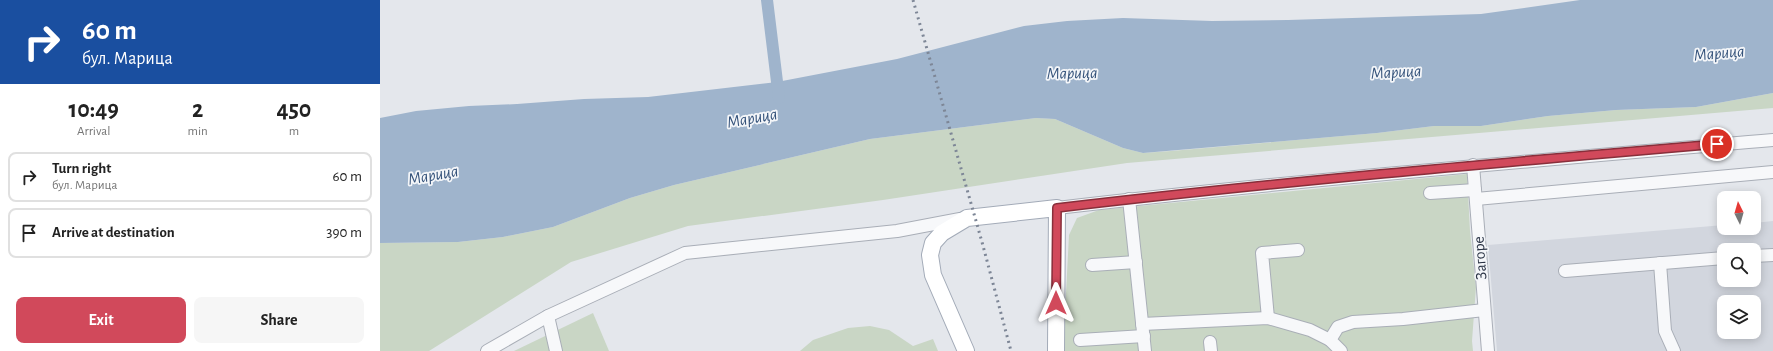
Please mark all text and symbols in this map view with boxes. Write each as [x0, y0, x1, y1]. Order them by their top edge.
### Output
icon: right [16, 16, 68, 68]
text: 60 m [82, 17, 137, 45]
water label: Марица [1693, 42, 1745, 65]
text: бул. Марица [82, 50, 173, 68]
water label: Марица [1370, 62, 1422, 83]
water label: Марица [1046, 64, 1098, 83]
text: 10:49 [69, 98, 119, 122]
text: 2 [192, 98, 203, 122]
text: 450 [276, 98, 311, 122]
water label: Марица [726, 105, 779, 132]
text: Arrival [77, 125, 110, 138]
text: min [188, 125, 208, 138]
text: m [289, 125, 299, 138]
pin [1700, 127, 1734, 161]
icon: arrive [1706, 133, 1728, 155]
text: Turn right [52, 161, 111, 176]
water label: Марица [407, 162, 460, 189]
icon: right [18, 166, 40, 188]
text: 60 m [333, 169, 362, 184]
text: бул. Марица [52, 179, 117, 192]
north arrow [1717, 191, 1761, 235]
map controls [1717, 191, 1761, 339]
icon: arrive [18, 222, 40, 244]
text: Arrive at destination [52, 225, 175, 240]
text: 390 m [326, 225, 362, 240]
street label: Загоре [1470, 236, 1490, 280]
button: search [1717, 243, 1761, 287]
position arrow [1035, 282, 1077, 324]
button: layers [1717, 295, 1761, 339]
button: Exit [16, 297, 186, 343]
button: Share [194, 297, 364, 343]

